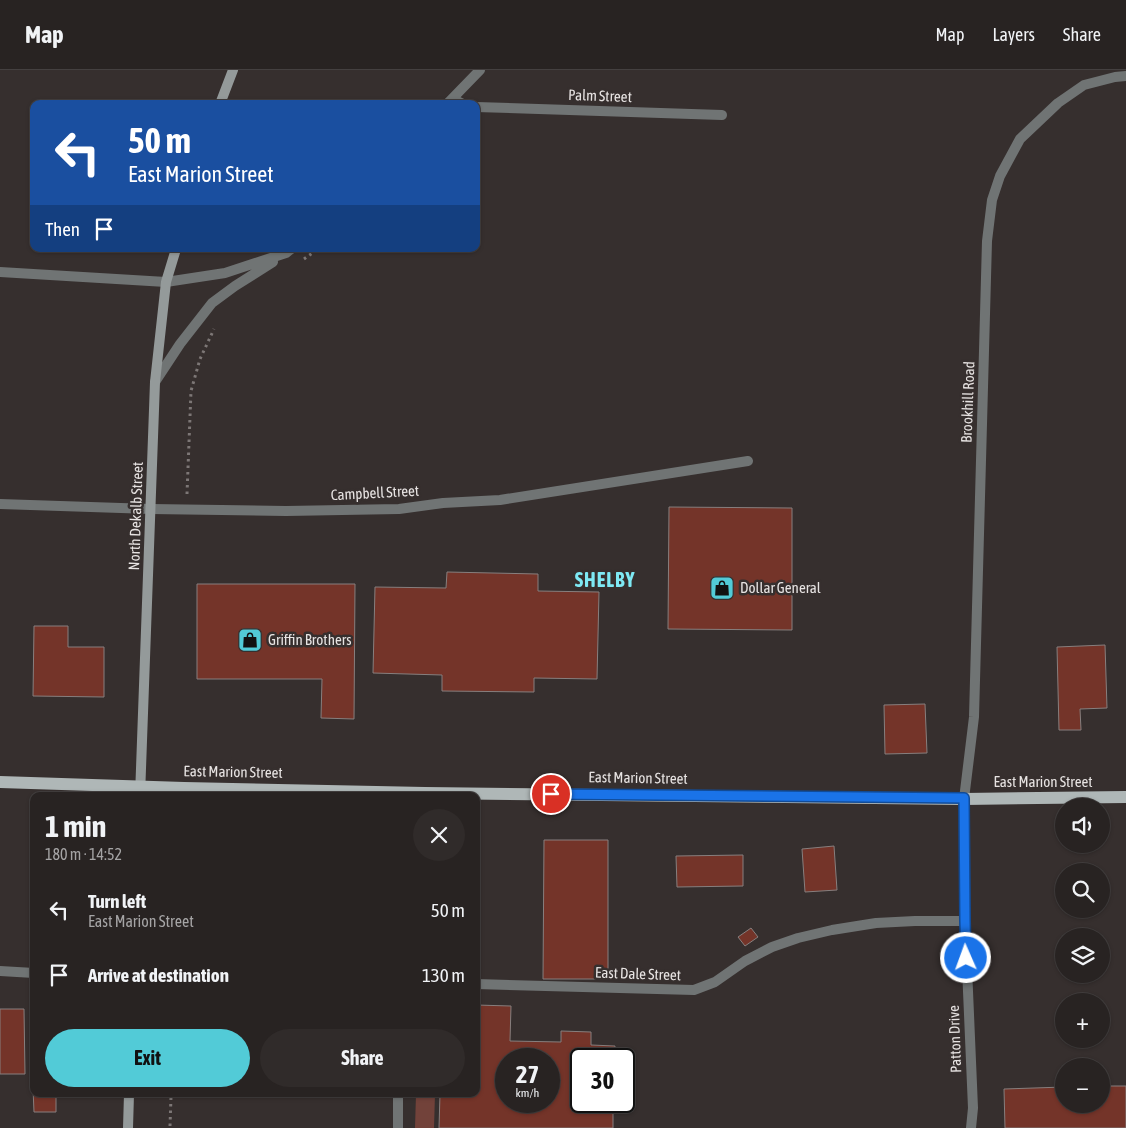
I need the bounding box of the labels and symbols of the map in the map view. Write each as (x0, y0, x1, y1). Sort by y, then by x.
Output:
street label: Palm Street (568, 86, 632, 105)
street label: Brookhill Road (958, 361, 977, 443)
street label: North Dekalb Street (125, 461, 146, 571)
street label: Campbell Street (330, 482, 420, 503)
district label: SHELBY (575, 568, 635, 591)
shop icon: Dollar General (709, 575, 735, 601)
place label: Dollar General (740, 579, 821, 596)
shop icon: Griffin Brothers (237, 627, 263, 653)
place label: Griffin Brothers (268, 631, 351, 648)
street label: East Marion Street (183, 762, 283, 781)
street label: East Marion Street (588, 768, 688, 787)
pin (530, 773, 572, 815)
street label: East Marion Street (993, 773, 1093, 790)
position arrow (939, 931, 991, 983)
street label: East Dale Street (595, 964, 681, 983)
street label: Patton Drive (945, 1005, 964, 1073)
speed limit sign: 30 (570, 1048, 635, 1113)

